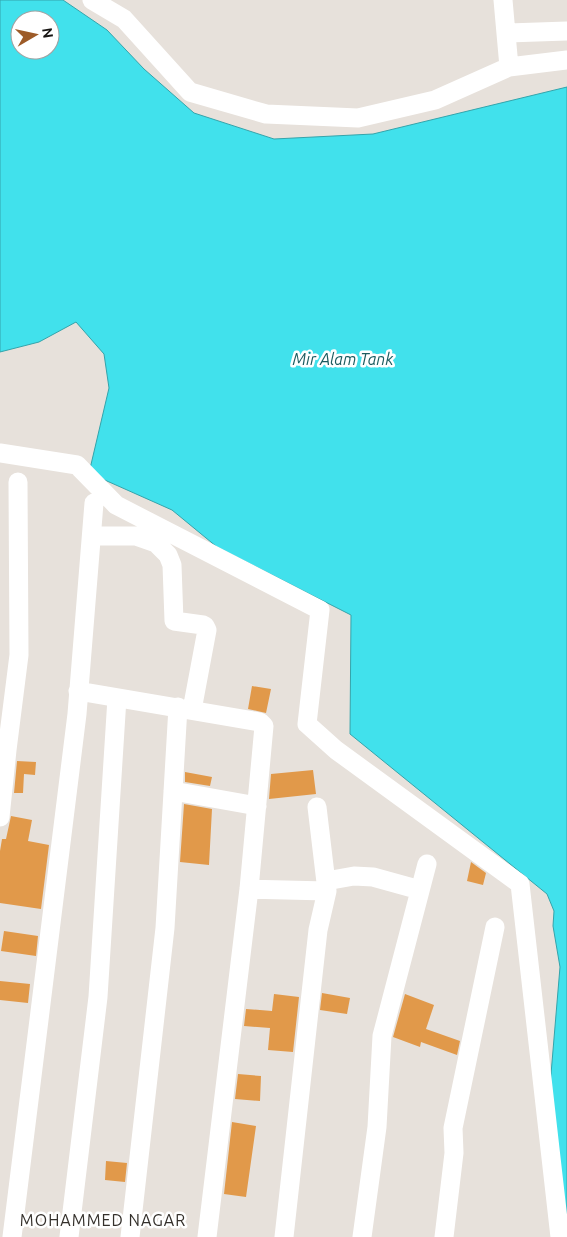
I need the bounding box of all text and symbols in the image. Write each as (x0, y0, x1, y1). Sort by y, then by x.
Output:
north arrow (10, 10, 60, 60)
text: N (39, 27, 57, 39)
water label: Mir Alam Tank (293, 350, 394, 368)
district label: MOHAMMED NAGAR (20, 1211, 186, 1229)

